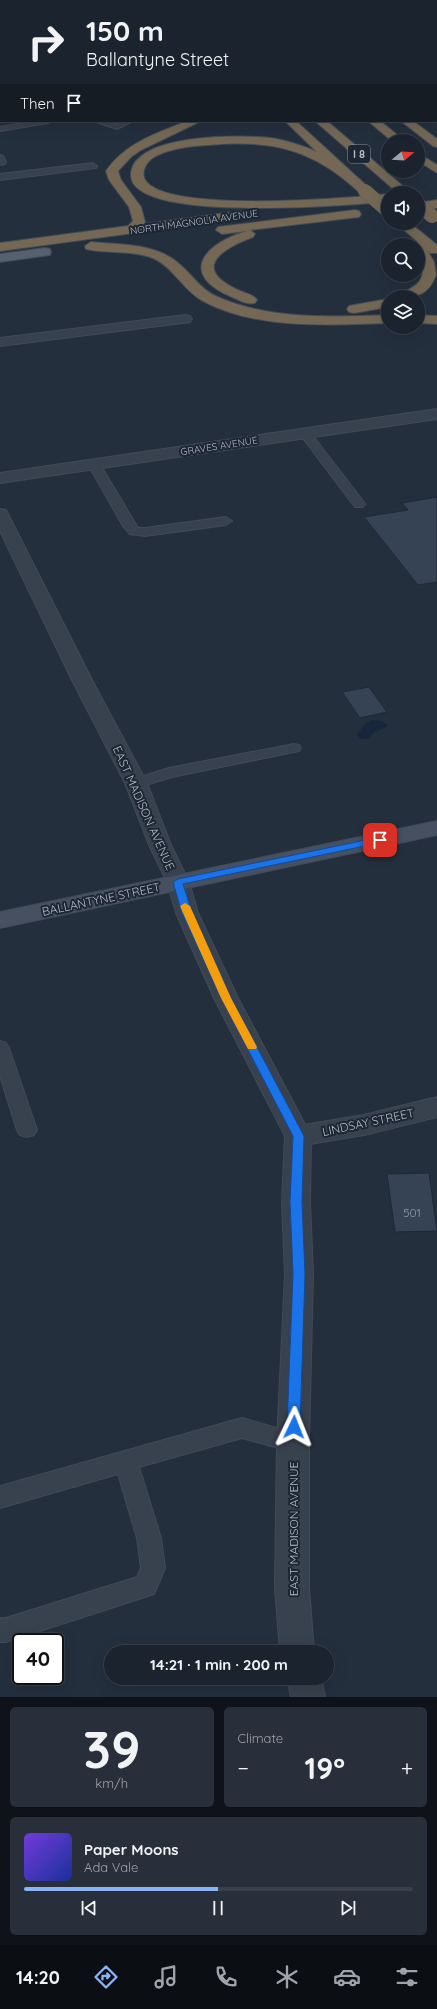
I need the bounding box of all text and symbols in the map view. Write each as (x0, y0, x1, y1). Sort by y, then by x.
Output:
text: 150 m (86, 13, 164, 48)
icon: right (20, 16, 72, 68)
text: Ballantyne Street (86, 48, 229, 71)
icon: arrive (63, 92, 85, 114)
text: Then (20, 94, 55, 113)
north arrow (381, 134, 425, 178)
map controls (381, 134, 425, 334)
road number: I 8 (348, 145, 370, 163)
button: sound (381, 186, 425, 230)
street label: NORTH MAGNOLIA AVENUE (129, 207, 259, 237)
button: search (381, 238, 425, 282)
button: layers (381, 290, 425, 334)
street label: GRAVES AVENUE (180, 433, 259, 459)
street label: EAST MADISON AVENUE (110, 743, 178, 873)
pin (363, 823, 397, 857)
icon: arrive (369, 829, 391, 851)
street label: BALLANTYNE STREET (40, 879, 162, 919)
street label: LINDSAY STREET (321, 1105, 415, 1139)
house number: 501 (403, 1205, 421, 1220)
position arrow (273, 1406, 315, 1448)
street label: EAST MADISON AVENUE (286, 1461, 301, 1596)
speed limit sign: 40 (12, 1633, 64, 1685)
text: 14:21 · 1 min · 200 m (150, 1655, 288, 1674)
text: 39 (83, 1716, 140, 1781)
text: Climate (238, 1730, 283, 1746)
text: 19° (305, 1749, 345, 1787)
text: − (238, 1754, 249, 1782)
text: + (401, 1754, 413, 1782)
text: km/h (95, 1775, 128, 1791)
text: Paper Moons (84, 1840, 179, 1859)
text: Ada Vale (84, 1859, 138, 1875)
icon: previous (78, 1897, 100, 1919)
icon: pause (207, 1897, 229, 1919)
icon: next (337, 1897, 359, 1919)
icon: directions (92, 1963, 120, 1991)
icon: music (152, 1963, 180, 1991)
icon: phone (212, 1963, 240, 1991)
icon: climate (273, 1963, 301, 1991)
icon: car (333, 1963, 361, 1991)
icon: filters (393, 1963, 421, 1991)
text: 14:20 (16, 1966, 60, 1989)

